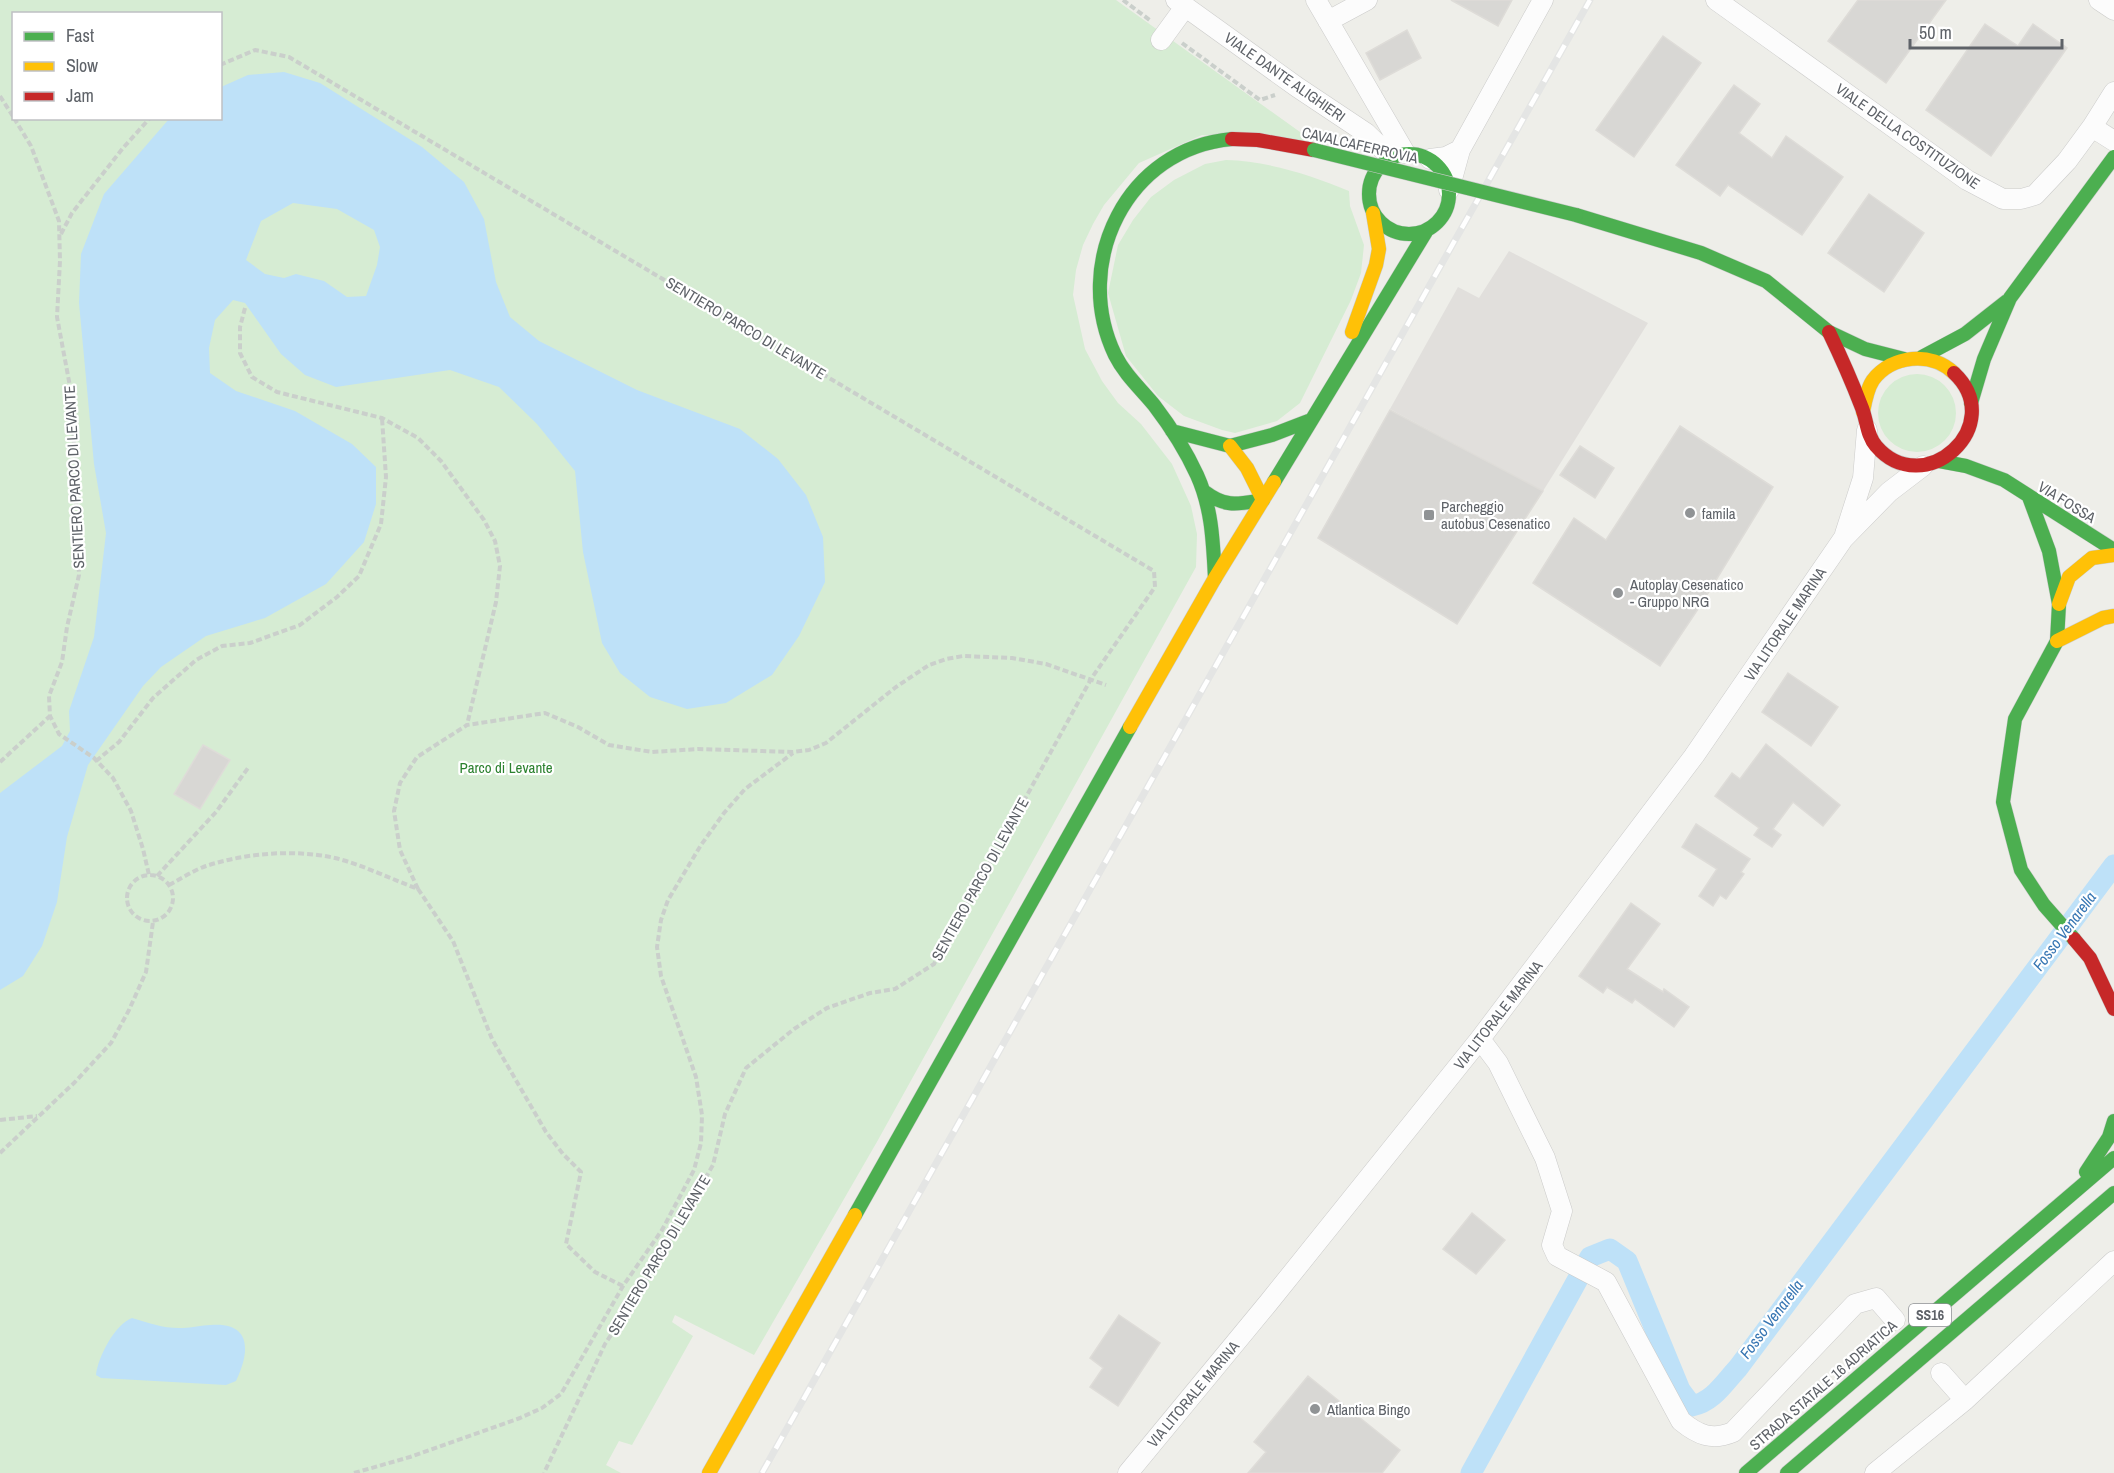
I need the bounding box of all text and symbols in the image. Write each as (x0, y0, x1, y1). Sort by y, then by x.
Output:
legend (12, 12, 222, 120)
scale bar (1910, 12, 2062, 50)
text: 50 m (1919, 20, 1952, 45)
text: Fast (66, 23, 94, 48)
street label: VIALE DANTE ALIGHIERI (1220, 27, 1350, 127)
text: Slow (66, 53, 98, 78)
street label: VIALE DELLA COSTITUZIONE (1832, 78, 1984, 194)
text: Jam (66, 83, 94, 108)
street label: CAVALCAFERROVIA (1300, 121, 1421, 169)
street label: SENTIERO PARCO DI LEVANTE (662, 272, 830, 384)
street label: SENTIERO PARCO DI LEVANTE (59, 385, 89, 569)
street label: VIA FOSSA (2034, 476, 2100, 528)
place label: Parcheggio autobus Cesenatico (1441, 496, 1551, 534)
place label: famila (1702, 503, 1736, 524)
marker: famila (1683, 506, 1697, 520)
marker: Parcheggio autobus Cesenatico (1422, 508, 1436, 522)
street label: VIA LITORALE MARINA (1739, 562, 1831, 685)
place label: Autoplay Cesenatico - Gruppo NRG (1629, 574, 1744, 612)
marker: Autoplay Cesenatico - Gruppo NRG (1611, 586, 1625, 600)
park label: Parco di Levante (459, 757, 553, 778)
street label: SENTIERO PARCO DI LEVANTE (926, 794, 1034, 964)
water label: Fosso Venarella (2027, 887, 2101, 975)
street label: VIA LITORALE MARINA (1449, 955, 1548, 1074)
street label: SENTIERO PARCO DI LEVANTE (603, 1171, 715, 1339)
water label: Fosso Venarella (1734, 1275, 1808, 1363)
road number: SS16 (1909, 1304, 1951, 1326)
street label: STRADA STATALE 16 ADRIATICA (1745, 1314, 1902, 1455)
street label: VIA LITORALE MARINA (1142, 1336, 1244, 1452)
place label: Atlantica Bingo (1326, 1399, 1411, 1420)
marker: Atlantica Bingo (1308, 1402, 1322, 1416)

